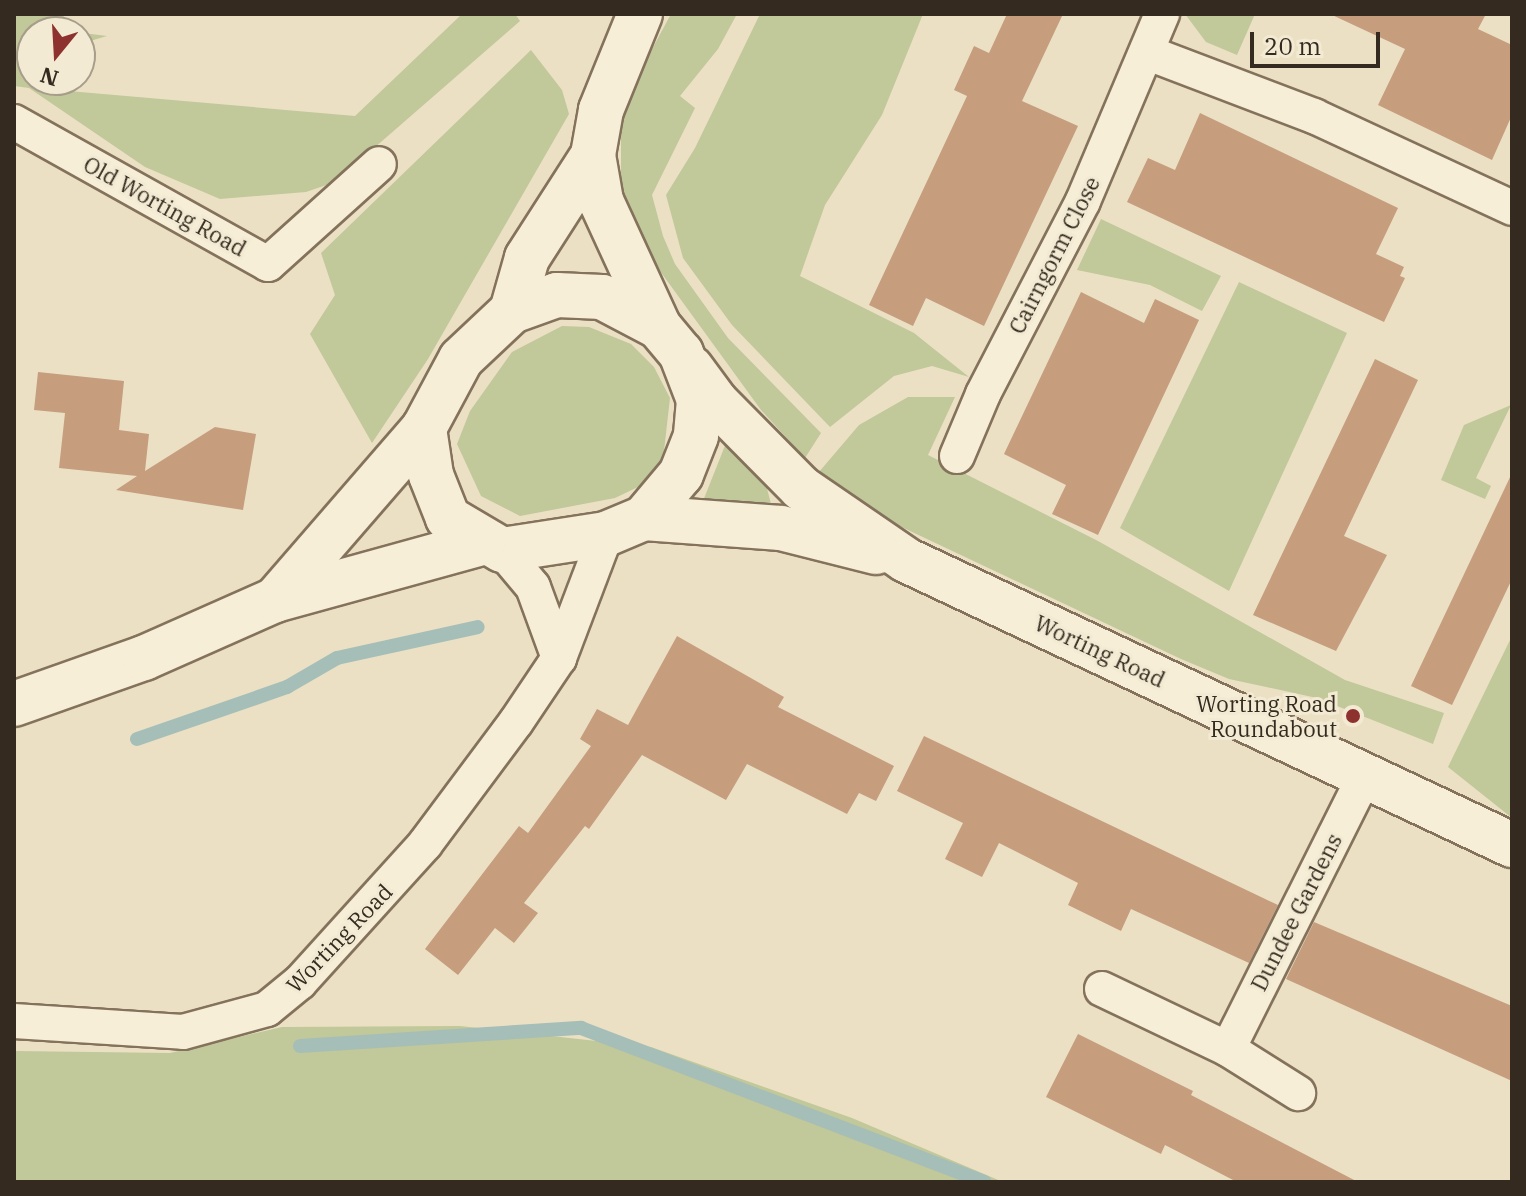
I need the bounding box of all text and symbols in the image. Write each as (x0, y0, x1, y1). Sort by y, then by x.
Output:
north arrow (16, 16, 96, 96)
scale bar (1254, 16, 1384, 66)
text: 20 m (1264, 30, 1321, 62)
text: N (36, 61, 62, 94)
street label: Old Worting Road (79, 150, 251, 262)
street label: Cairngorm Close (1003, 172, 1105, 338)
street label: Worting Road (1031, 609, 1169, 693)
place label: Worting Road Roundabout (1196, 690, 1337, 742)
marker: Worting Road Roundabout (1344, 707, 1362, 725)
street label: Dundee Gardens (1245, 829, 1347, 995)
street label: Worting Road (281, 878, 397, 998)

